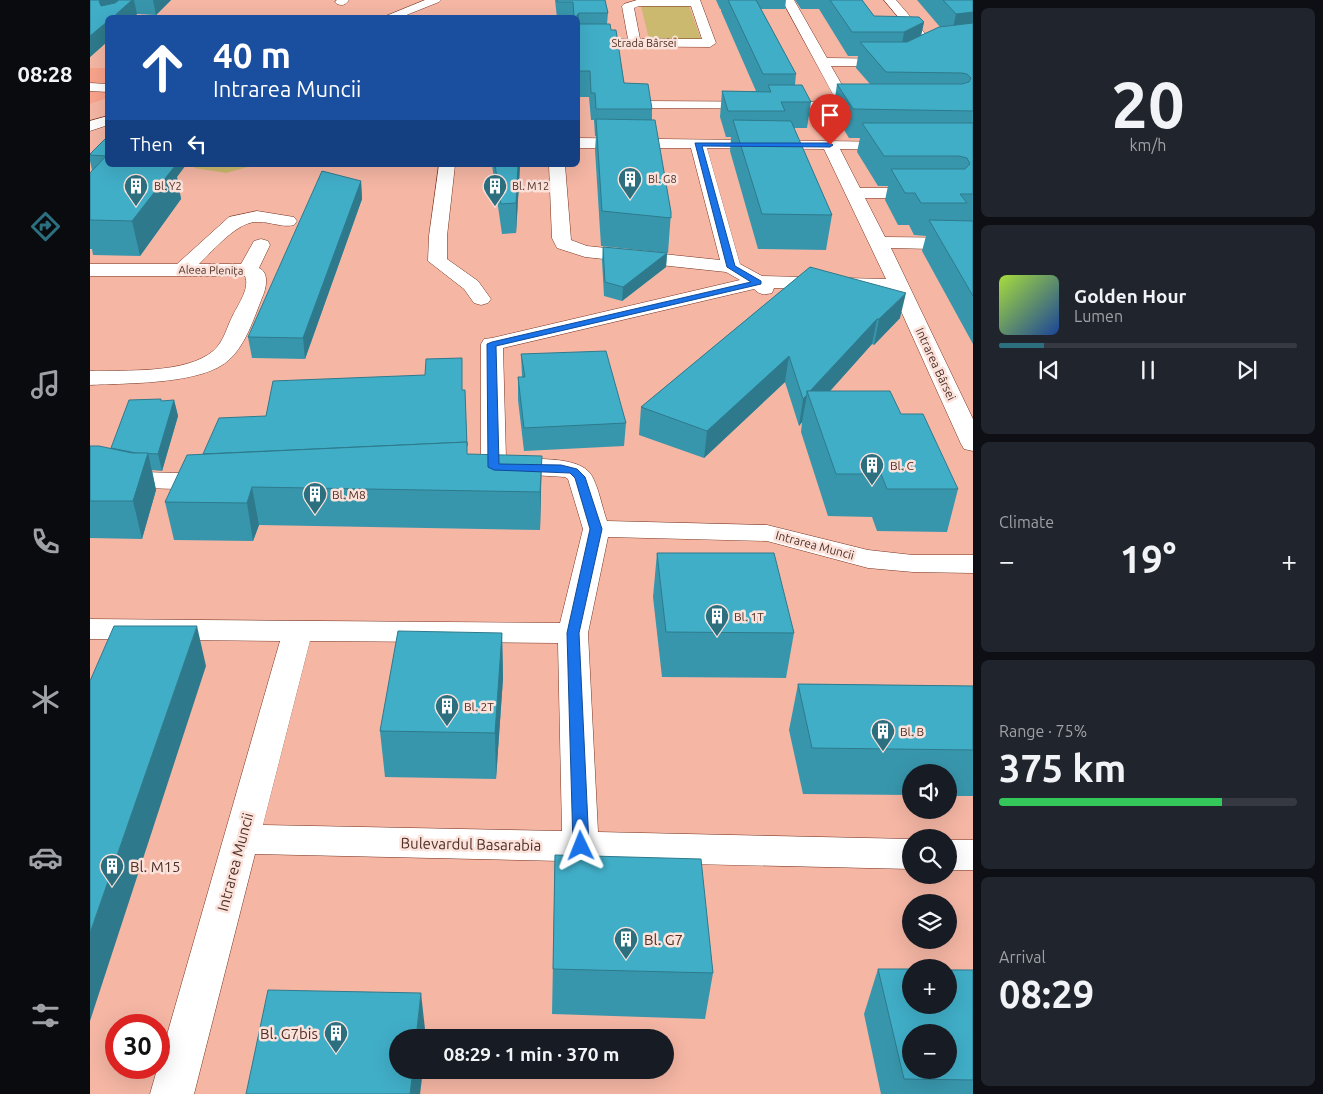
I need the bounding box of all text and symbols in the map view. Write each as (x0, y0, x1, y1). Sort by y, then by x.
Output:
icon: ahead (130, 35, 195, 100)
text: 40 m (213, 35, 291, 75)
street label: Strada Bârsei (612, 37, 676, 49)
text: 08:28 (17, 61, 73, 86)
text: 20 (1111, 67, 1185, 140)
text: Intrarea Muncii (213, 76, 361, 101)
pin (809, 94, 851, 145)
icon: arrive (816, 101, 844, 129)
icon: left (183, 130, 211, 158)
text: Then (130, 133, 173, 155)
text: km/h (1130, 136, 1166, 154)
building icon: Bl. G8 (617, 166, 643, 200)
building icon: Bl. Y2 (123, 173, 149, 207)
building icon: Bl. M12 (482, 173, 508, 207)
place label: Bl. G8 (648, 173, 677, 185)
place label: Bl. Y2 (154, 180, 182, 192)
place label: Bl. M12 (512, 180, 549, 192)
icon: directions (28, 209, 63, 244)
street label: Aleea Plenița (179, 263, 243, 277)
text: Golden Hour (1074, 285, 1186, 307)
text: Lumen (1074, 307, 1123, 325)
street label: Intrarea Bârsei (914, 326, 959, 402)
icon: previous (1035, 356, 1063, 384)
icon: pause (1134, 356, 1162, 384)
icon: next (1233, 356, 1261, 384)
icon: music (28, 367, 63, 402)
building icon: Bl. C (859, 452, 885, 486)
place label: Bl. C (890, 459, 915, 472)
building icon: Bl. M8 (302, 481, 328, 515)
place label: Bl. M8 (332, 488, 366, 501)
text: Climate (999, 513, 1054, 531)
icon: phone (28, 524, 63, 559)
street label: Intrarea Muncii (774, 528, 856, 562)
text: 19° (1120, 538, 1176, 580)
text: − (999, 545, 1015, 576)
text: + (1281, 545, 1297, 576)
building icon: Bl. 1T (704, 603, 730, 637)
place label: Bl. 1T (734, 610, 764, 623)
icon: climate (28, 682, 63, 717)
building icon: Bl. 2T (434, 693, 460, 727)
place label: Bl. 2T (464, 700, 494, 713)
building icon: Bl. B (870, 718, 896, 752)
text: Range · 75% (999, 722, 1087, 740)
place label: Bl. B (900, 725, 924, 738)
text: 375 km (999, 747, 1126, 789)
map controls (902, 764, 957, 1079)
button: sound (902, 764, 957, 819)
street label: Intrarea Muncii (214, 811, 256, 913)
position arrow (554, 819, 606, 871)
button: search (902, 829, 957, 884)
street label: Bulevardul Basarabia (401, 834, 541, 854)
icon: car (28, 840, 63, 875)
building icon: Bl. M15 (99, 853, 125, 887)
place label: Bl. M15 (130, 858, 181, 875)
button: layers (902, 894, 957, 949)
building icon: Bl. G7 (613, 926, 639, 960)
place label: Bl. G7 (644, 931, 683, 948)
text: Arrival (999, 948, 1046, 966)
button: + (902, 959, 957, 1014)
text: 08:29 (999, 973, 1094, 1015)
icon: filters (28, 998, 63, 1033)
speed limit sign: 30 (105, 1014, 170, 1079)
building icon: Bl. G7bis (323, 1020, 349, 1054)
button: − (902, 1024, 957, 1079)
place label: Bl. G7bis (260, 1025, 318, 1042)
text: 08:29 · 1 min · 370 m (444, 1043, 619, 1065)

